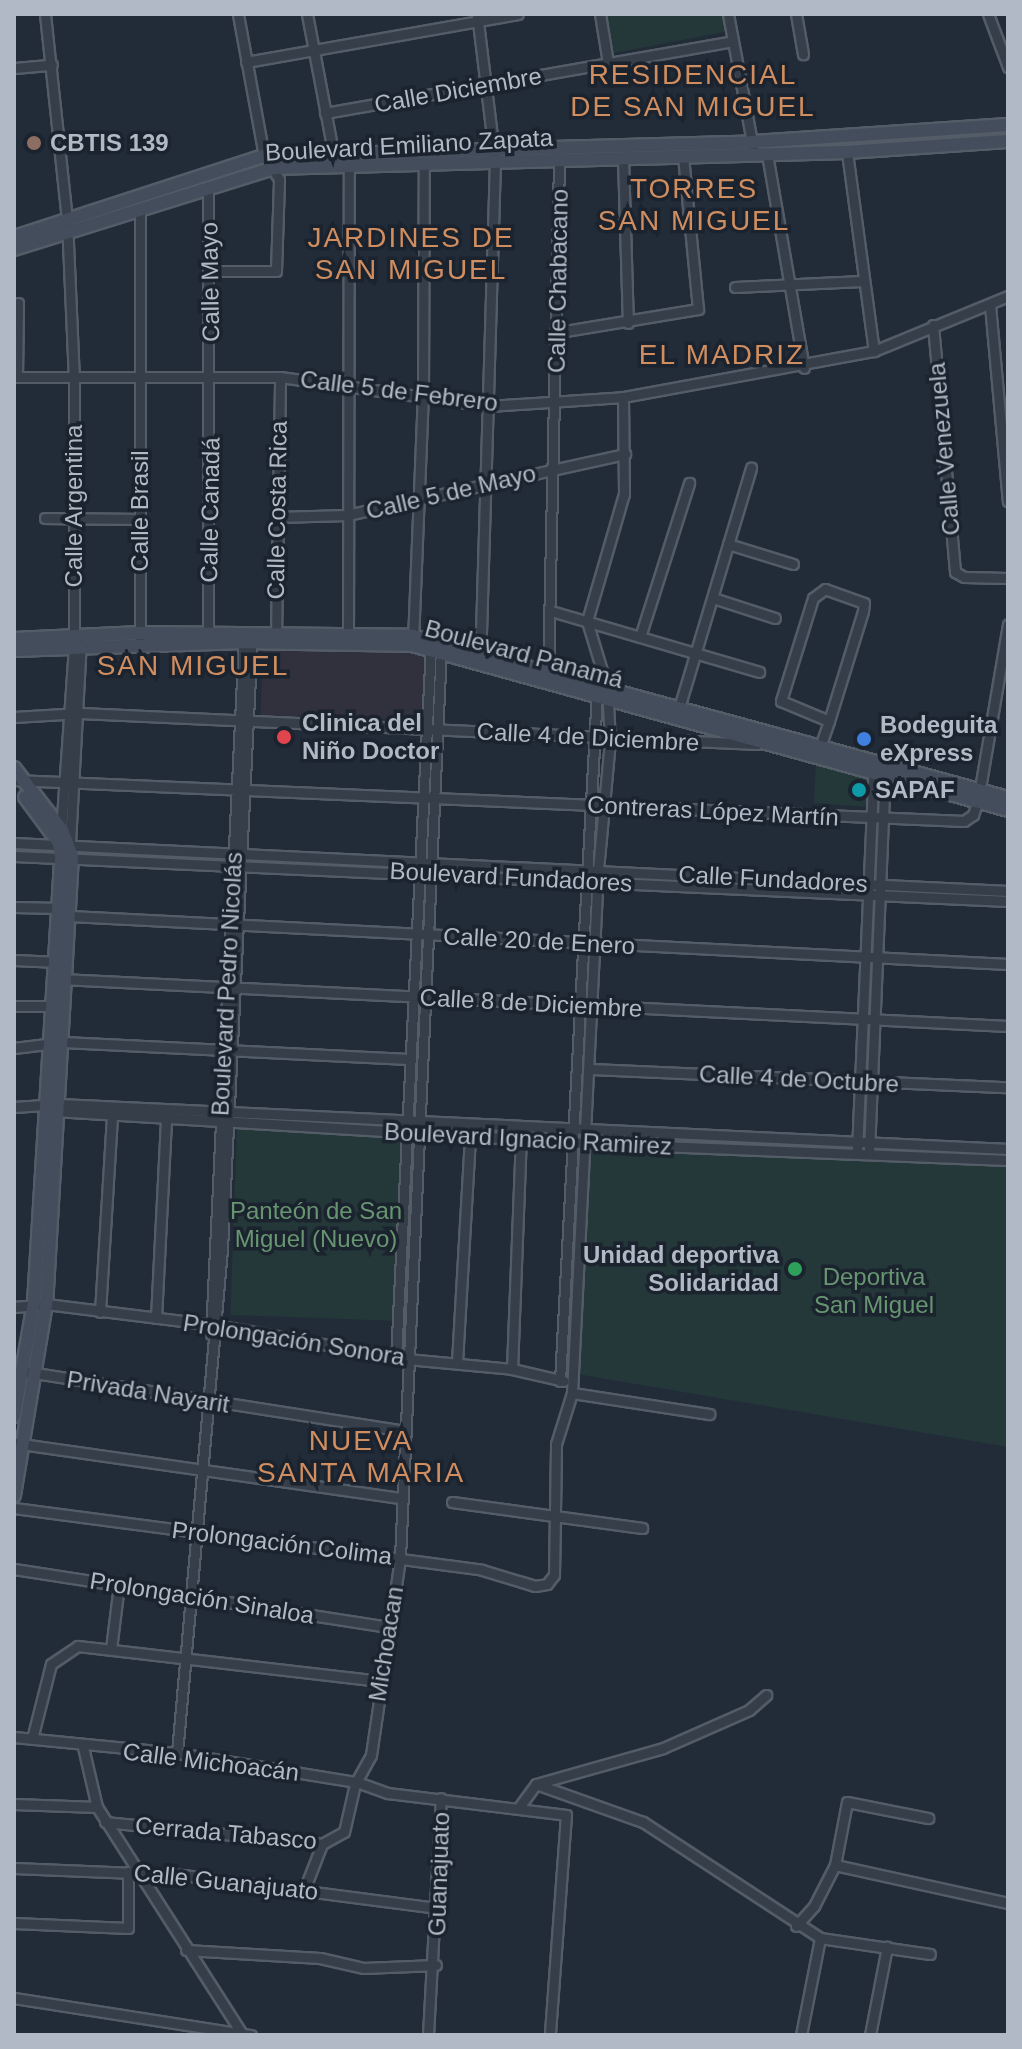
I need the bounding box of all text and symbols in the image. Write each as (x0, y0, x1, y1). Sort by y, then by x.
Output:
district label: RESIDENCIAL DE SAN MIGUEL (570, 58, 816, 124)
street label: Calle Diciembre (372, 61, 544, 119)
street label: Boulevard Emiliano Zapata (264, 123, 554, 167)
place label: CBTIS 139 (50, 129, 169, 157)
marker: CBTIS 139 (25, 134, 43, 152)
district label: TORRES SAN MIGUEL (598, 172, 790, 238)
street label: Calle Chabacano (542, 189, 574, 373)
district label: JARDINES DE SAN MIGUEL (307, 221, 515, 287)
street label: Calle Mayo (195, 222, 225, 342)
district label: EL MADRIZ (638, 338, 806, 372)
street label: Calle Venezuela (922, 361, 966, 537)
street label: Calle 5 de Febrero (299, 365, 499, 417)
street label: Calle Costa Rica (261, 420, 293, 600)
street label: Calle Argentina (60, 424, 88, 588)
street label: Calle Canadá (194, 437, 226, 583)
street label: Calle Brasil (126, 450, 154, 572)
street label: Calle 5 de Mayo (363, 458, 539, 526)
street label: Boulevard Panamá (422, 614, 626, 694)
district label: SAN MIGUEL (97, 649, 289, 683)
place label: Clinica del Niño Doctor (302, 709, 439, 765)
place label: Bodeguita eXpress (880, 711, 997, 767)
street label: Calle 4 de Diciembre (476, 717, 700, 757)
marker: Clinica del Niño Doctor (273, 726, 295, 748)
marker: Bodeguita eXpress (855, 730, 873, 748)
place label: SAPAF (875, 776, 955, 804)
marker: SAPAF (850, 781, 868, 799)
street label: Contreras López Martín (586, 790, 840, 832)
street label: Boulevard Pedro Nicolás (206, 851, 248, 1117)
street label: Boulevard Fundadores (389, 856, 633, 898)
street label: Calle Fundadores (678, 860, 868, 898)
street label: Calle 20 de Enero (442, 922, 636, 960)
street label: Calle 8 de Diciembre (419, 983, 643, 1023)
street label: Calle 4 de Octubre (698, 1059, 900, 1099)
street label: Boulevard Ignacio Ramirez (383, 1117, 673, 1161)
park label: Panteón de San Miguel (Nuevo) (230, 1197, 402, 1253)
place label: Unidad deportiva Solidaridad (583, 1241, 779, 1297)
marker: Unidad deportiva Solidaridad (786, 1260, 804, 1278)
park label: Deportiva San Miguel (814, 1263, 934, 1319)
street label: Prolongación Sonora (181, 1308, 407, 1372)
street label: Privada Nayarit (65, 1365, 231, 1419)
district label: NUEVA SANTA MARIA (256, 1424, 466, 1490)
street label: Prolongación Colima (170, 1515, 394, 1571)
street label: Prolongación Sinaloa (88, 1566, 316, 1630)
street label: Michoacan (363, 1584, 409, 1704)
street label: Calle Michoacán (121, 1737, 301, 1787)
street label: Cerrada Tabasco (134, 1811, 318, 1855)
street label: Guanajuato (422, 1811, 456, 1937)
street label: Calle Guanajuato (132, 1858, 320, 1906)

